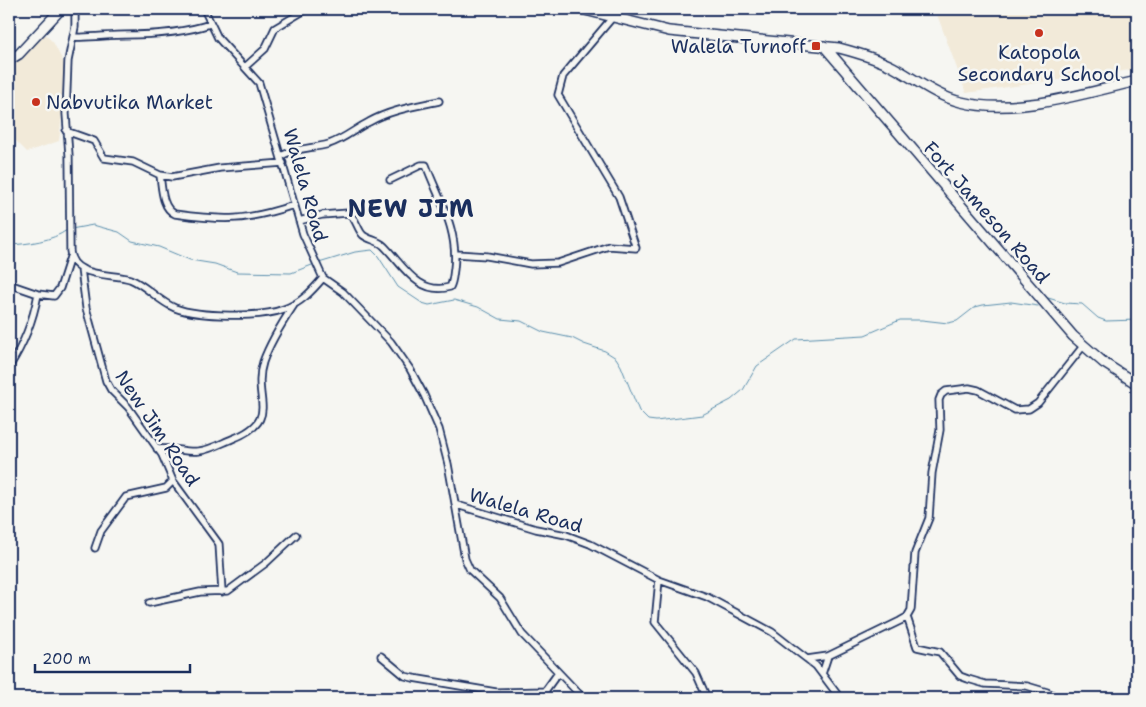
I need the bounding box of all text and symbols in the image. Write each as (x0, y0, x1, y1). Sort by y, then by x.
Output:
marker: Katopola Secondary School (1033, 27, 1045, 39)
place label: Walela Turnoff (671, 34, 807, 59)
marker: Walela Turnoff (810, 40, 822, 52)
place label: Katopola Secondary School (958, 40, 1120, 87)
place label: Nabvutika Market (46, 90, 213, 115)
marker: Nabvutika Market (30, 96, 42, 108)
street label: Walela Road (277, 125, 334, 245)
street label: Fort Jameson Road (918, 136, 1055, 289)
district label: NEW JIM (347, 193, 475, 225)
street label: New Jim Road (110, 365, 206, 491)
street label: Walela Road (466, 482, 586, 539)
scale bar (35, 642, 190, 674)
text: 200 m (42, 649, 91, 669)

